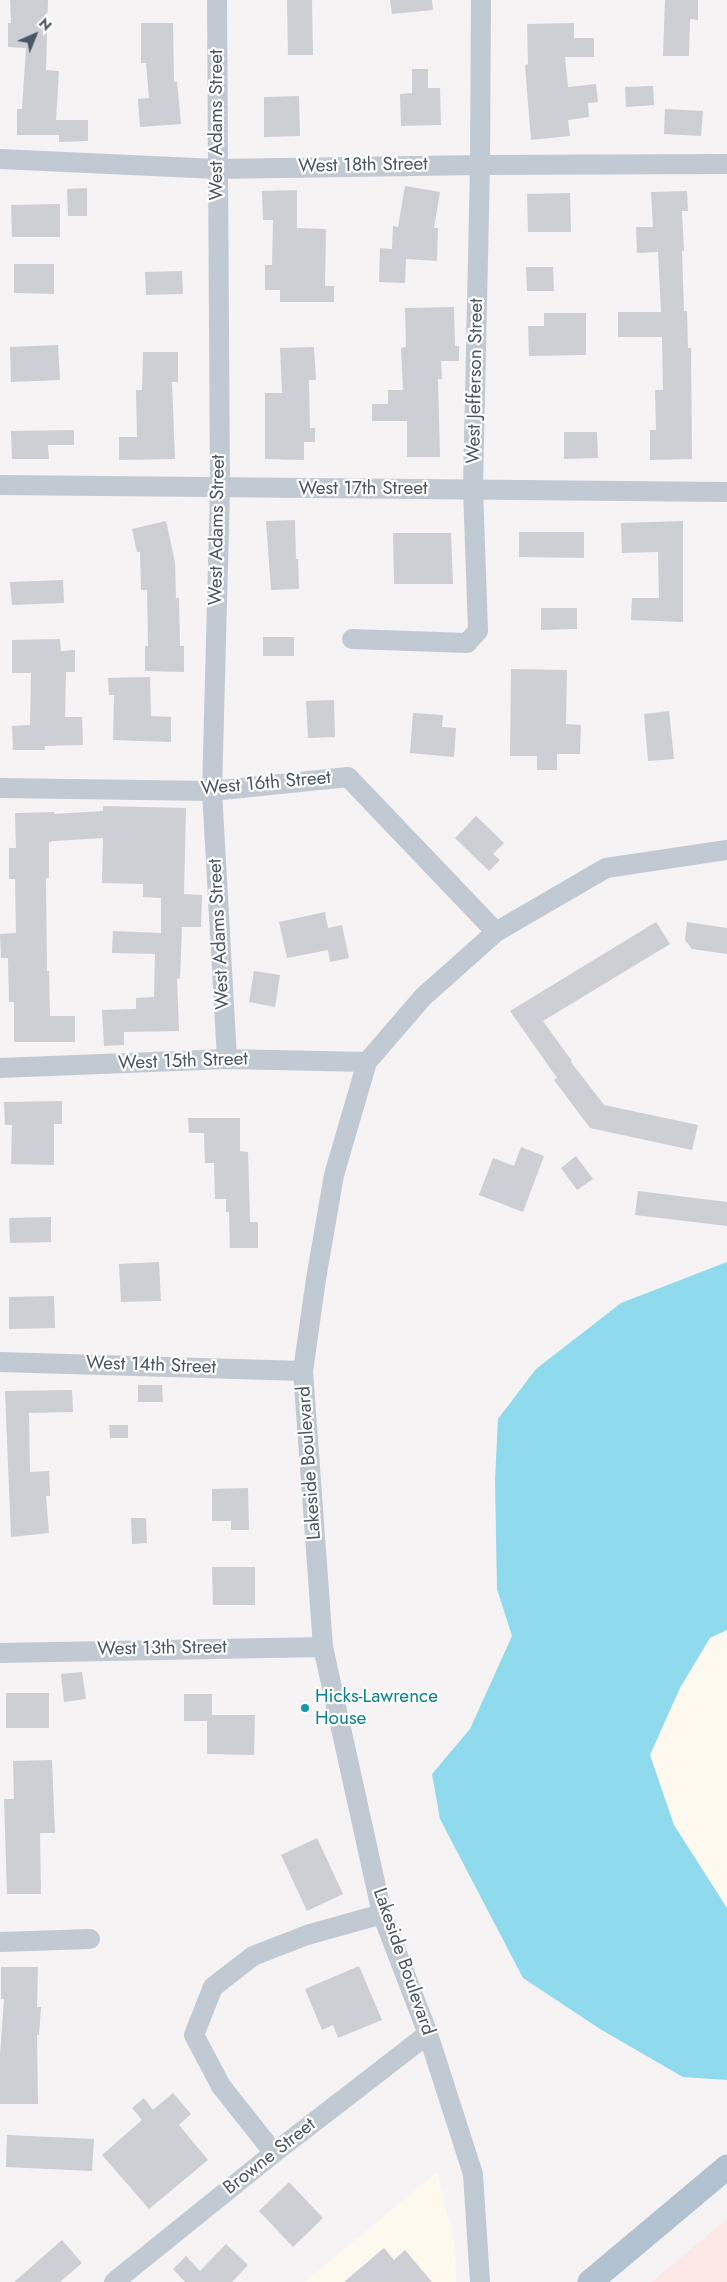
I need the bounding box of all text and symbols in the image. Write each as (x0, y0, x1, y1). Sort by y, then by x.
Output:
north arrow (10, 10, 60, 60)
text: N (34, 13, 56, 35)
street label: West Adams Street (206, 49, 228, 201)
street label: West 18th Street (298, 153, 428, 179)
street label: West Jefferson Street (463, 298, 489, 464)
street label: West Adams Street (205, 454, 231, 606)
street label: West 17th Street (298, 478, 428, 500)
street label: West 16th Street (200, 767, 332, 801)
street label: West Adams Street (205, 858, 235, 1010)
street label: West 15th Street (118, 1048, 248, 1076)
street label: West 14th Street (86, 1352, 216, 1380)
street label: Lakeside Boulevard (293, 1385, 327, 1541)
street label: West 13th Street (97, 1636, 227, 1662)
place label: Hicks-Lawrence House (315, 1686, 438, 1730)
marker: Hicks-Lawrence House (299, 1702, 311, 1714)
street label: Lakeside Boulevard (367, 1885, 439, 2039)
street label: Browne Street (219, 2114, 321, 2200)

